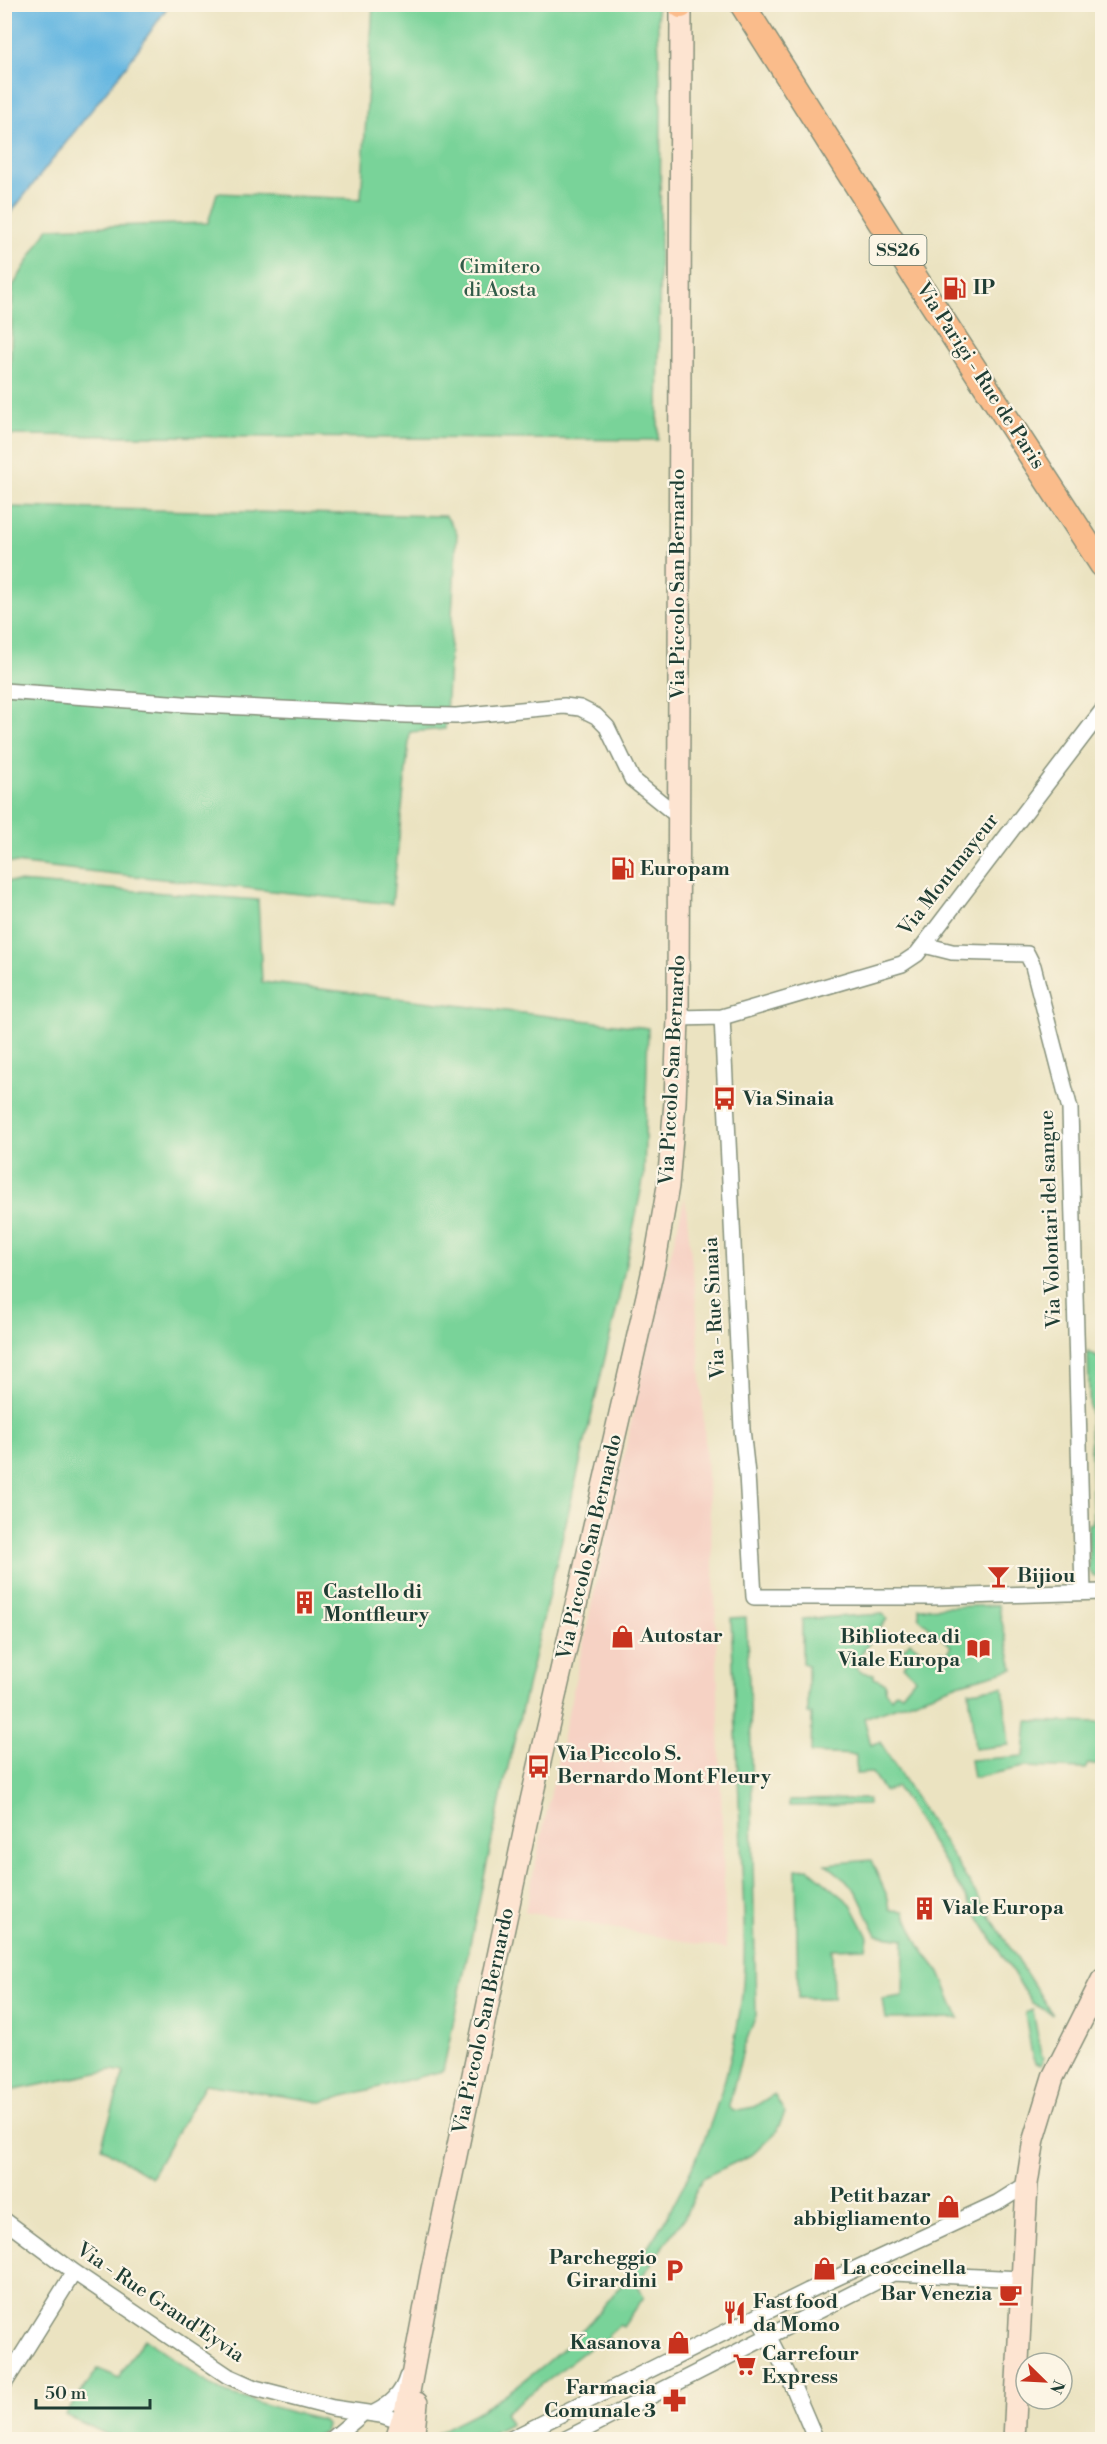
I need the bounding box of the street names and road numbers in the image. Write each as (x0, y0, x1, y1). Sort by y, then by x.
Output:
road number: SS26 (870, 235, 926, 265)
street label: Via Parigi - Rue de Paris (910, 277, 1050, 474)
street label: Via Piccolo San Bernardo (666, 469, 691, 700)
street label: Via Montmayeur (893, 808, 1005, 942)
street label: Via Piccolo San Bernardo (654, 954, 692, 1187)
street label: Via Volontari del sangue (1035, 1109, 1067, 1330)
street label: Via - Rue Sinaia (699, 1235, 731, 1381)
street label: Via Piccolo San Bernardo (552, 1432, 628, 1663)
street label: Via Piccolo San Bernardo (448, 1905, 520, 2137)
street label: Via - Rue Grand'Eyvia (71, 2237, 249, 2369)

